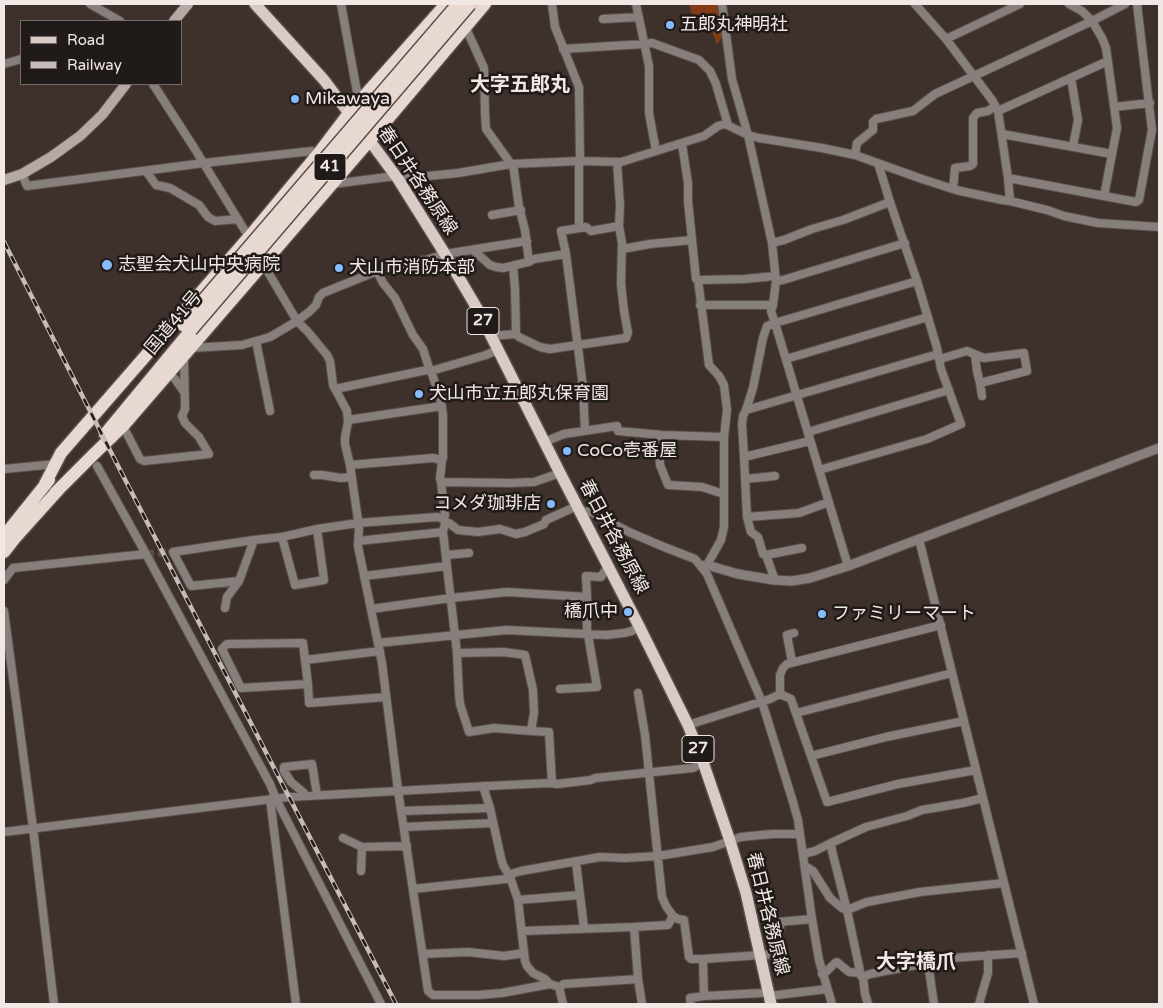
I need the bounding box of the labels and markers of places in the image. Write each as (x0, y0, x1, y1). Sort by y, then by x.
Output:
place label: 五郎丸神明社 (680, 14, 788, 36)
marker: 五郎丸神明社 (664, 19, 676, 31)
place label: Mikawaya (305, 88, 390, 110)
marker: Mikawaya (289, 93, 301, 105)
place label: 志聖会犬山中央病院 (118, 254, 280, 276)
place label: 犬山市消防本部 (349, 257, 475, 279)
marker: 志聖会犬山中央病院 (100, 258, 114, 272)
marker: 犬山市消防本部 (333, 262, 345, 274)
place label: 犬山市立五郎丸保育園 (429, 383, 609, 405)
marker: 犬山市立五郎丸保育園 (413, 388, 425, 400)
place label: CoCo壱番屋 (577, 440, 677, 462)
marker: CoCo壱番屋 (561, 445, 573, 457)
place label: コメダ珈琲店 (433, 493, 541, 515)
marker: コメダ珈琲店 (545, 498, 557, 510)
place label: 橋爪中 (564, 601, 618, 623)
place label: ファミリーマート (832, 603, 976, 625)
marker: 橋爪中 (622, 606, 634, 618)
marker: ファミリーマート (816, 608, 828, 620)

